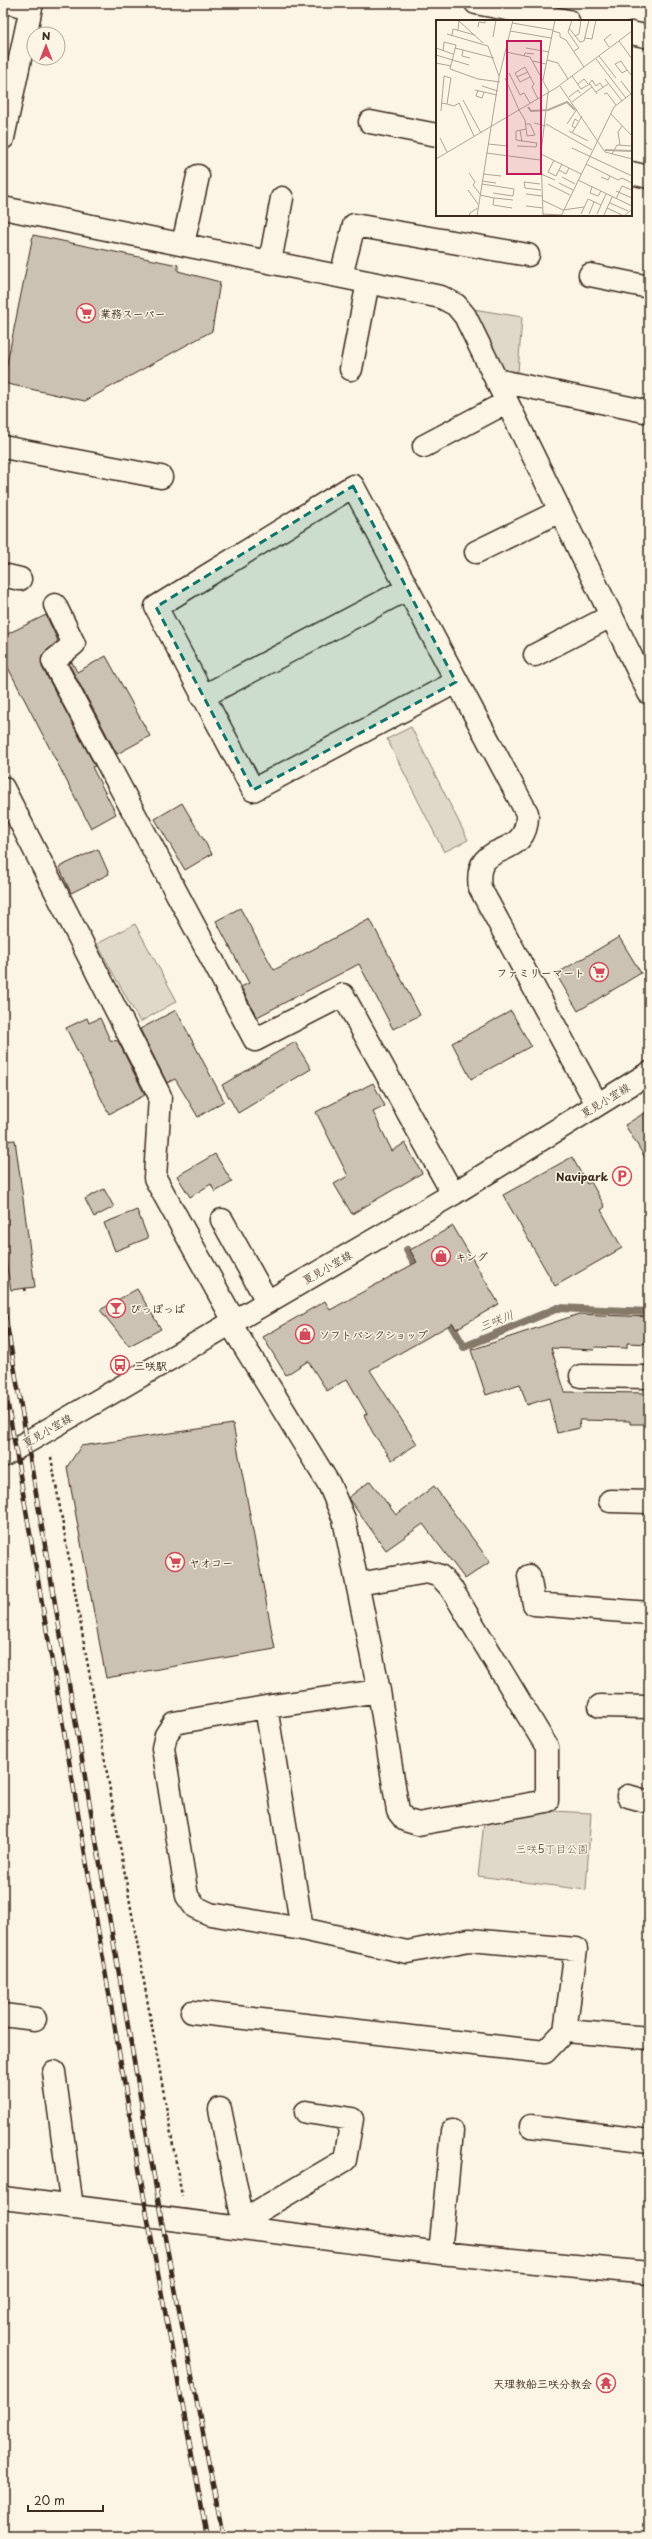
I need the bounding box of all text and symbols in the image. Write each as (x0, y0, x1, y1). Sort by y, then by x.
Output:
inset map (436, 20, 632, 216)
north arrow (26, 26, 66, 66)
text: N (42, 27, 51, 44)
supermarket icon: 業務スーパー (75, 302, 97, 324)
place label: 業務スーパー (100, 305, 166, 322)
supermarket icon: ファミリーマート (588, 961, 610, 983)
place label: ファミリーマート (497, 964, 585, 981)
street label: 夏見小室線 (577, 1079, 633, 1121)
parking icon: Navipark (611, 1165, 633, 1187)
place label: Navipark (556, 1168, 609, 1185)
shop icon: キング (430, 1245, 452, 1267)
street label: 夏見小室線 (299, 1246, 355, 1288)
place label: キング (455, 1248, 488, 1265)
bar icon: ぴっぽっぱ (105, 1297, 127, 1319)
place label: ぴっぽっぱ (130, 1300, 185, 1317)
water label: 三咲川 (476, 1305, 516, 1335)
shop icon: ソフトバンクショップ (294, 1323, 316, 1345)
place label: ソフトバンクショップ (319, 1326, 428, 1343)
bus stop icon: 三咲駅 (109, 1354, 131, 1376)
place label: 三咲駅 (134, 1357, 168, 1374)
street label: 夏見小室線 (19, 1409, 75, 1451)
supermarket icon: ヤオコー (164, 1551, 186, 1573)
place label: ヤオコー (189, 1554, 233, 1571)
park label: 三咲5丁目公園 (515, 1840, 589, 1857)
temple icon: 天理教船三咲分教会 (595, 2372, 617, 2394)
place label: 天理教船三咲分教会 (493, 2375, 592, 2392)
scale bar (28, 2487, 103, 2513)
text: 20 m (34, 2491, 65, 2509)

